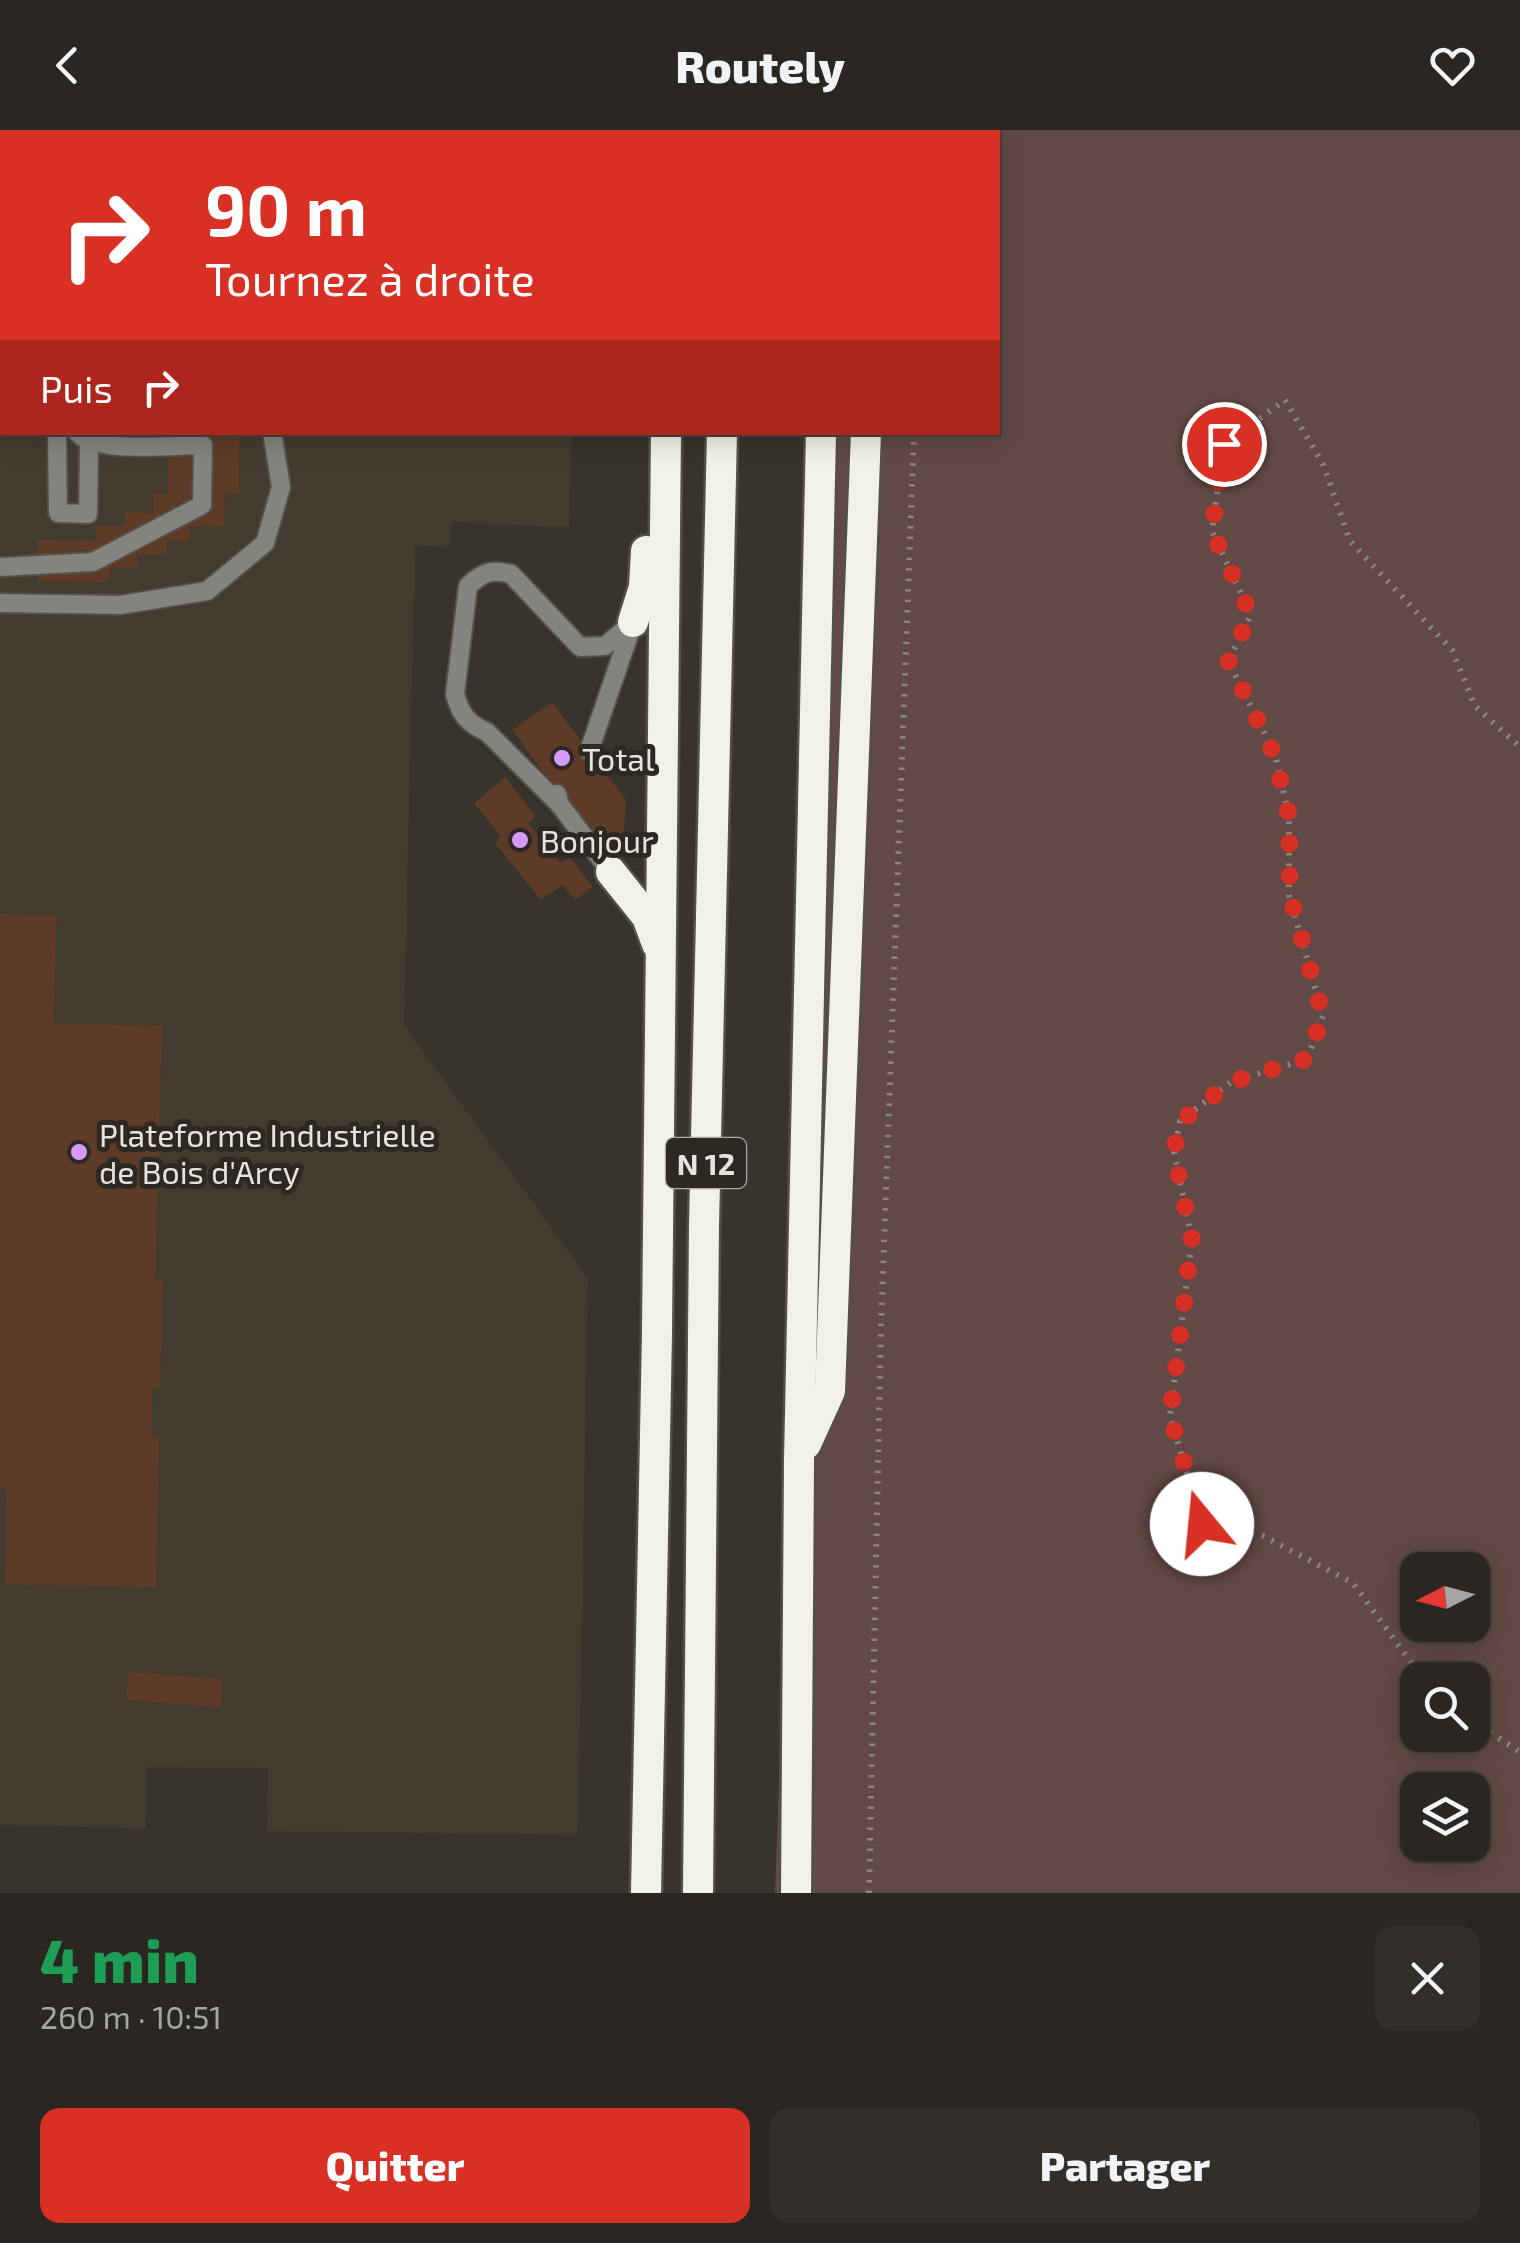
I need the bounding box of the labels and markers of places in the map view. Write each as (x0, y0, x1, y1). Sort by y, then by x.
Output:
pin (1182, 402, 1267, 487)
place label: Total (582, 739, 655, 777)
marker: Total (551, 747, 573, 769)
place label: Bonjour (540, 821, 654, 860)
marker: Bonjour (509, 829, 531, 851)
place label: Plateforme Industrielle de Bois d'Arcy (99, 1115, 436, 1190)
marker: Plateforme Industrielle de Bois d'Arcy (68, 1141, 90, 1163)

